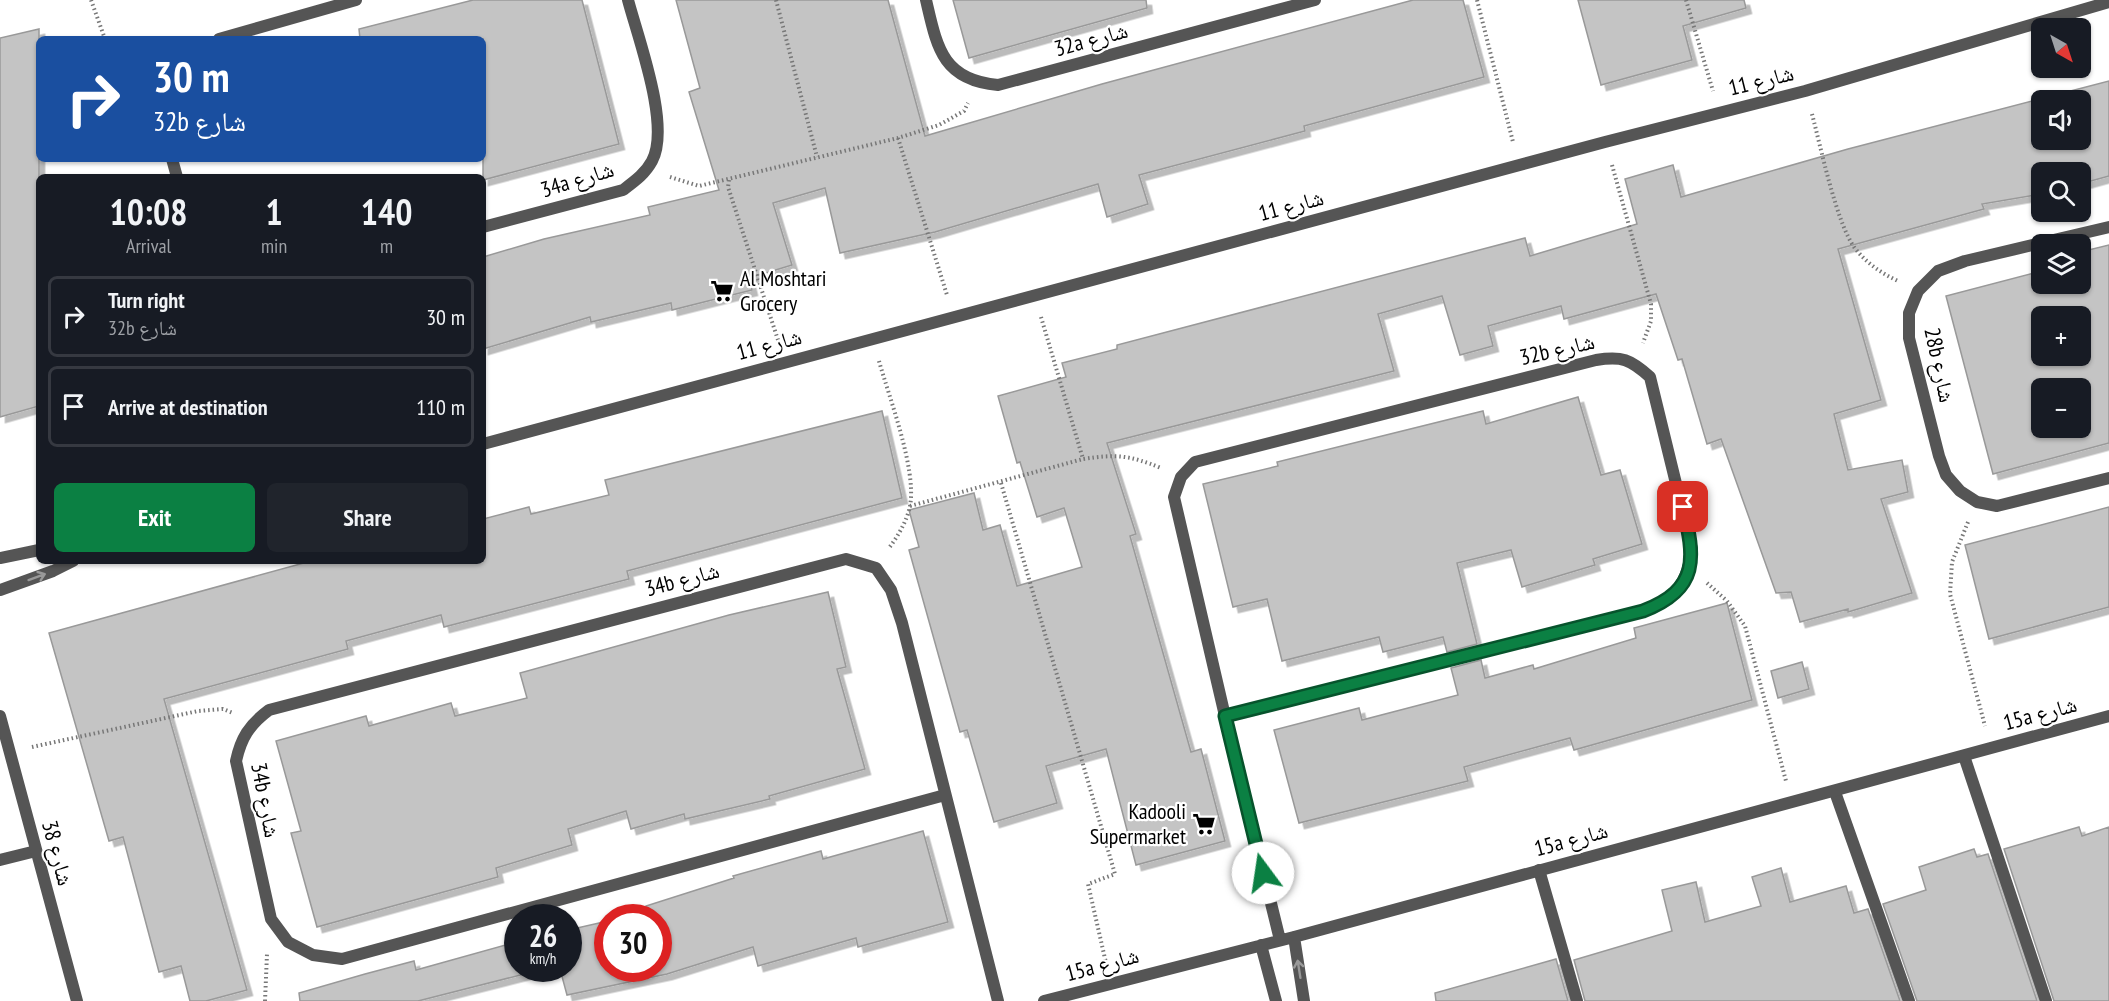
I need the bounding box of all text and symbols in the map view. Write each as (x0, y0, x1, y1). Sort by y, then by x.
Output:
street label: 32a شارع (1051, 16, 1131, 62)
north arrow (2031, 18, 2091, 78)
map controls (2031, 18, 2091, 438)
text: 30 m (153, 49, 230, 104)
street label: شارع 11 (1725, 58, 1797, 102)
icon: right (54, 60, 132, 138)
button: sound (2031, 90, 2091, 150)
text: 32b شارع (153, 104, 246, 138)
street label: 34a شارع (537, 155, 617, 203)
button: search (2031, 162, 2091, 222)
street label: شارع 11 (1255, 183, 1327, 227)
text: 10:08 (110, 188, 187, 235)
text: 1 (265, 188, 283, 235)
text: 140 (361, 188, 412, 235)
text: Arrival (126, 233, 171, 259)
text: min (261, 233, 287, 259)
text: m (380, 233, 393, 259)
button: layers (2031, 234, 2091, 294)
place label: Al Moshtari Grocery (740, 264, 826, 317)
supermarket icon: Al Moshtari Grocery (709, 278, 735, 304)
text: Turn right (108, 286, 185, 314)
icon: right (57, 300, 90, 333)
text: 30 m (426, 303, 465, 331)
button: + (2031, 306, 2091, 366)
text: 32b شارع (108, 315, 177, 341)
street label: شارع 11 (733, 322, 805, 366)
street label: 28b شارع (1918, 325, 1962, 405)
street label: 32b شارع (1517, 327, 1597, 371)
button: − (2031, 378, 2091, 438)
icon: arrive (57, 390, 90, 423)
text: Arrive at destination (108, 393, 268, 421)
text: 110 m (416, 393, 465, 421)
pin (1657, 481, 1708, 532)
button: Exit (54, 483, 255, 552)
button: Share (267, 483, 468, 552)
icon: arrive (1666, 490, 1699, 523)
street label: 34b شارع (642, 556, 722, 602)
one-way arrow (27, 571, 46, 582)
street label: 15a شارع (2000, 690, 2080, 736)
street label: 34b شارع (245, 760, 287, 840)
place label: Kadooli Supermarket (1090, 797, 1186, 850)
supermarket icon: Kadooli Supermarket (1191, 811, 1217, 837)
street label: 15a شارع (1531, 816, 1611, 862)
street label: شارع 38 (36, 817, 80, 889)
position arrow (1231, 841, 1295, 905)
speed limit sign: 30 (594, 904, 672, 982)
text: 26 (529, 916, 557, 955)
street label: 15a شارع (1062, 941, 1142, 987)
text: km/h (530, 949, 556, 968)
one-way arrow (1293, 959, 1304, 979)

